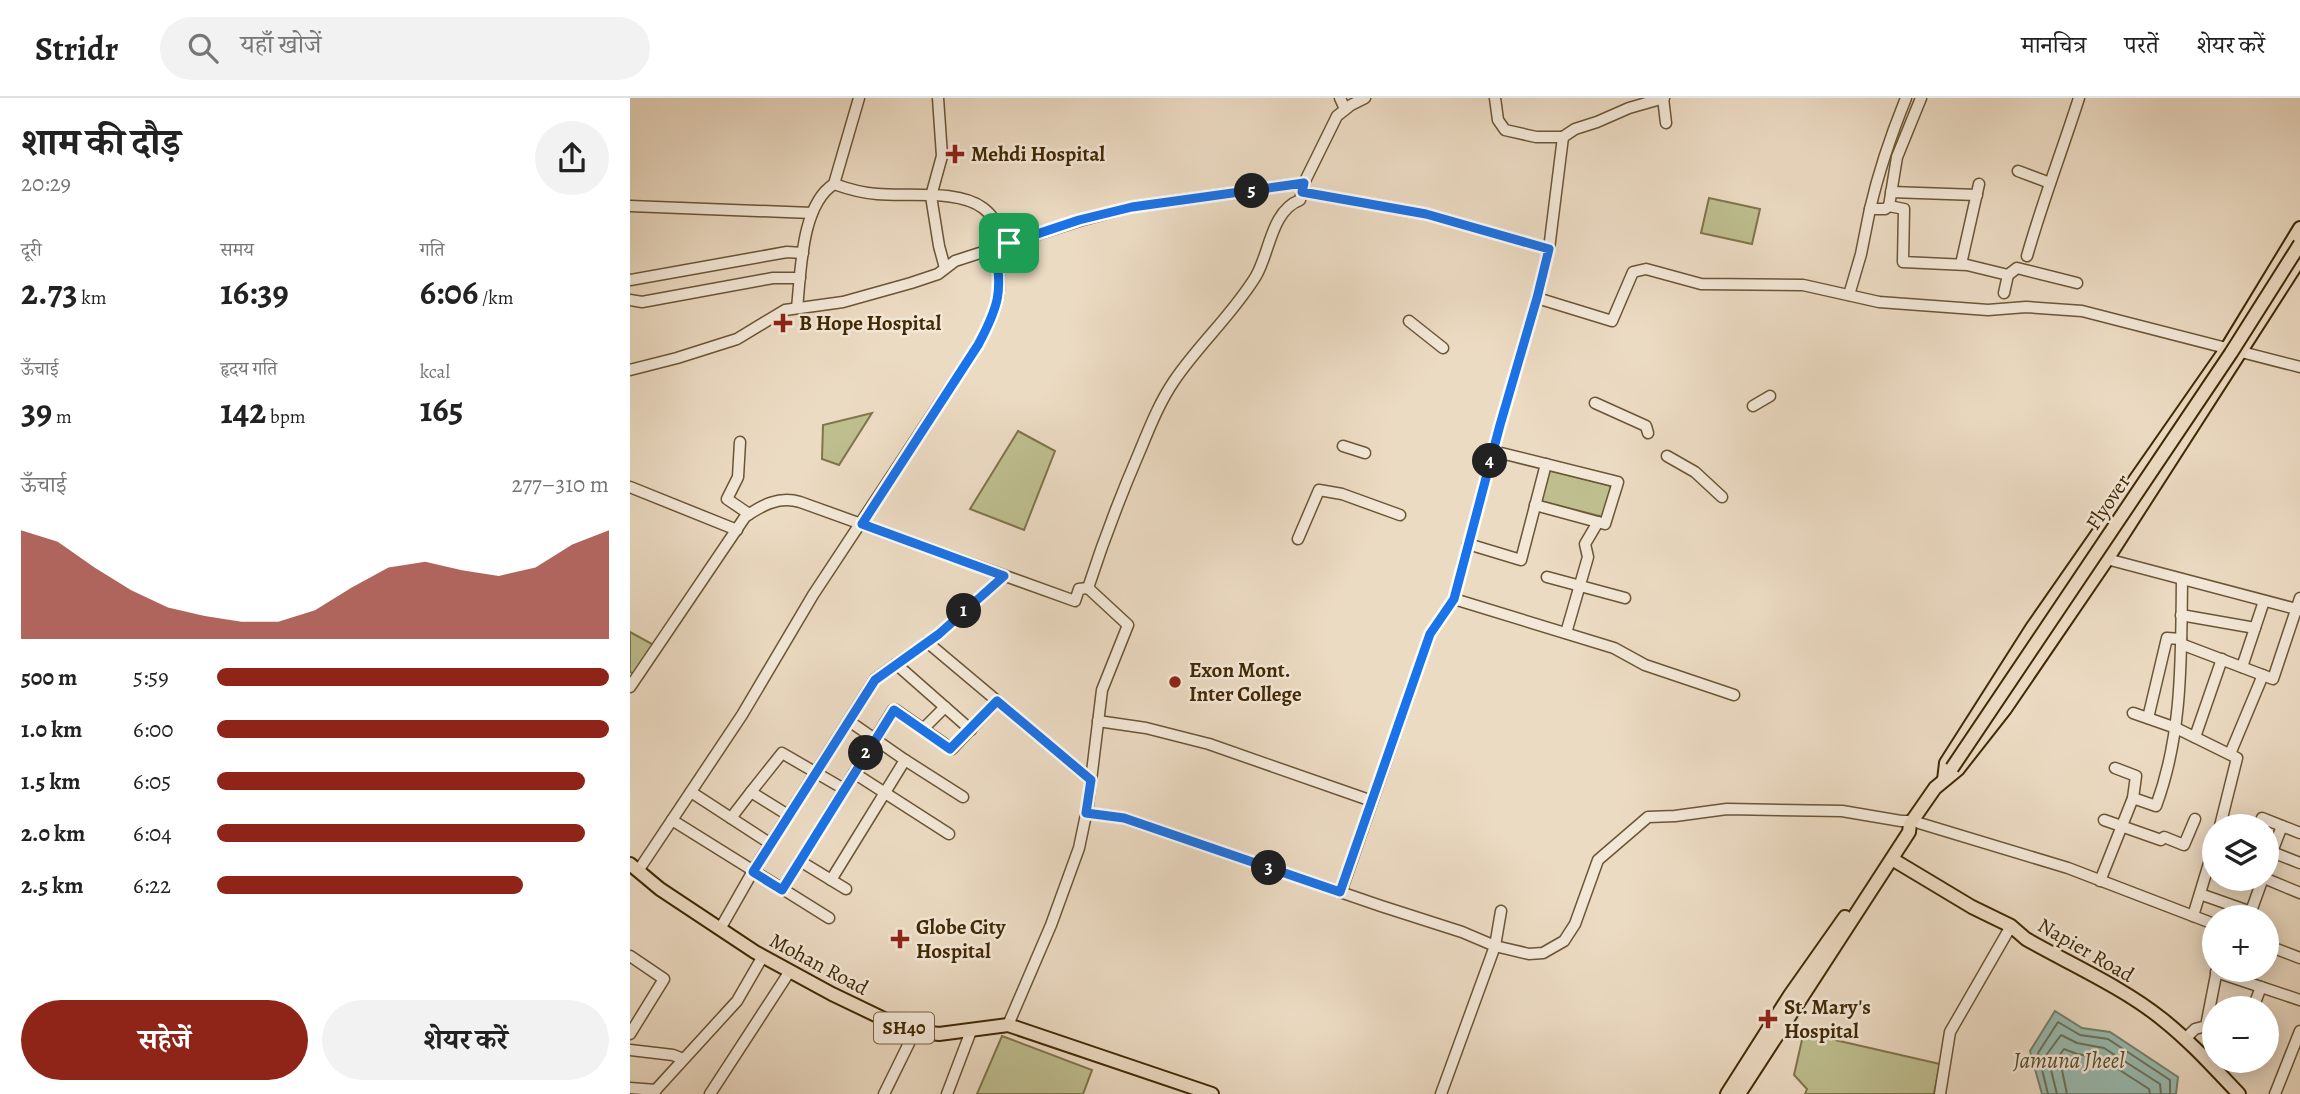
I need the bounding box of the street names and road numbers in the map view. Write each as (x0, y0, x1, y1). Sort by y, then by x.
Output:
street label: Flyover (2079, 469, 2137, 535)
street label: Napier Road (2033, 911, 2140, 989)
street label: Mohan Road (765, 926, 874, 1002)
road number: SH40 (874, 1012, 934, 1044)

